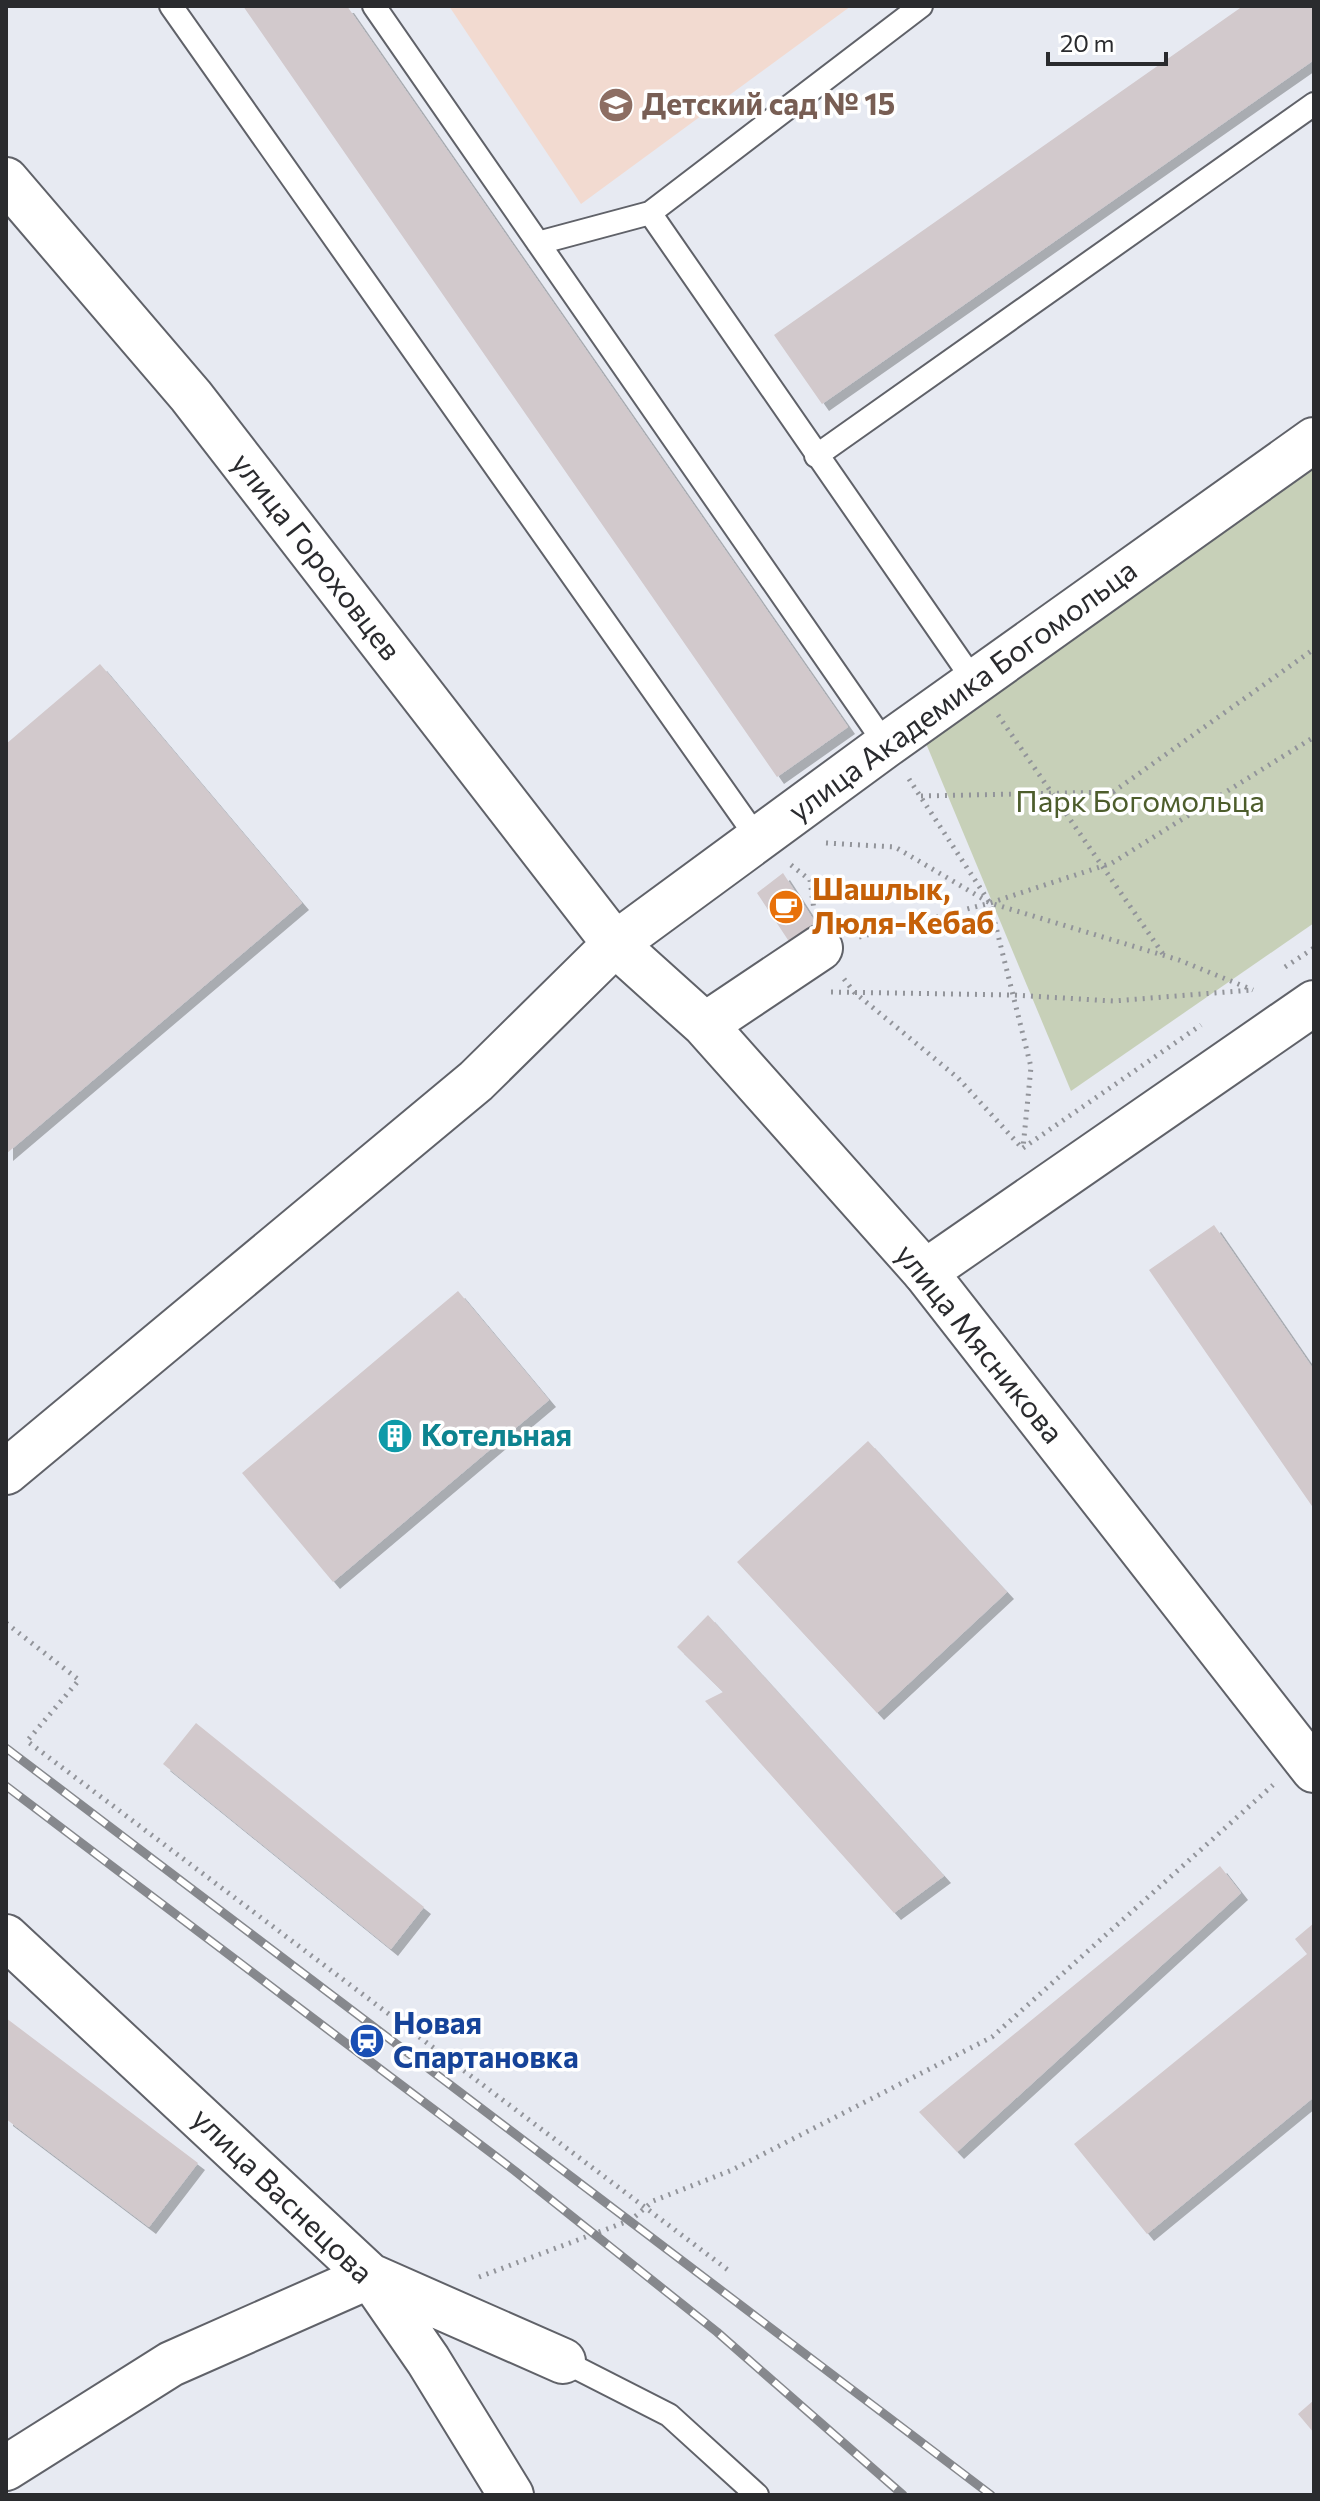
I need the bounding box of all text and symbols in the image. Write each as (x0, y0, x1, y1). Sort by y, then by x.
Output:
scale bar (1048, 16, 1166, 66)
text: 20 m (1060, 28, 1114, 57)
place label: Детский сад № 15 (642, 84, 895, 121)
school or university icon: Детский сад № 15 (597, 86, 635, 124)
street label: улица Гороховцев (225, 444, 411, 667)
street label: улица Академика Богомольца (780, 550, 1143, 828)
park label: Парк Богомольца (1015, 781, 1265, 818)
place label: Шашлык, Люля-Кебаб (812, 869, 994, 940)
cafe icon: Шашлык, Люля-Кебаб (767, 888, 805, 926)
street label: улица Мясникова (889, 1235, 1073, 1450)
place label: Котельная (421, 1415, 572, 1452)
building icon: Котельная (376, 1417, 414, 1455)
place label: Новая Спартановка (393, 2003, 579, 2074)
station icon: Новая Спартановка (348, 2022, 386, 2060)
street label: улица Васнецова (186, 2098, 382, 2290)

